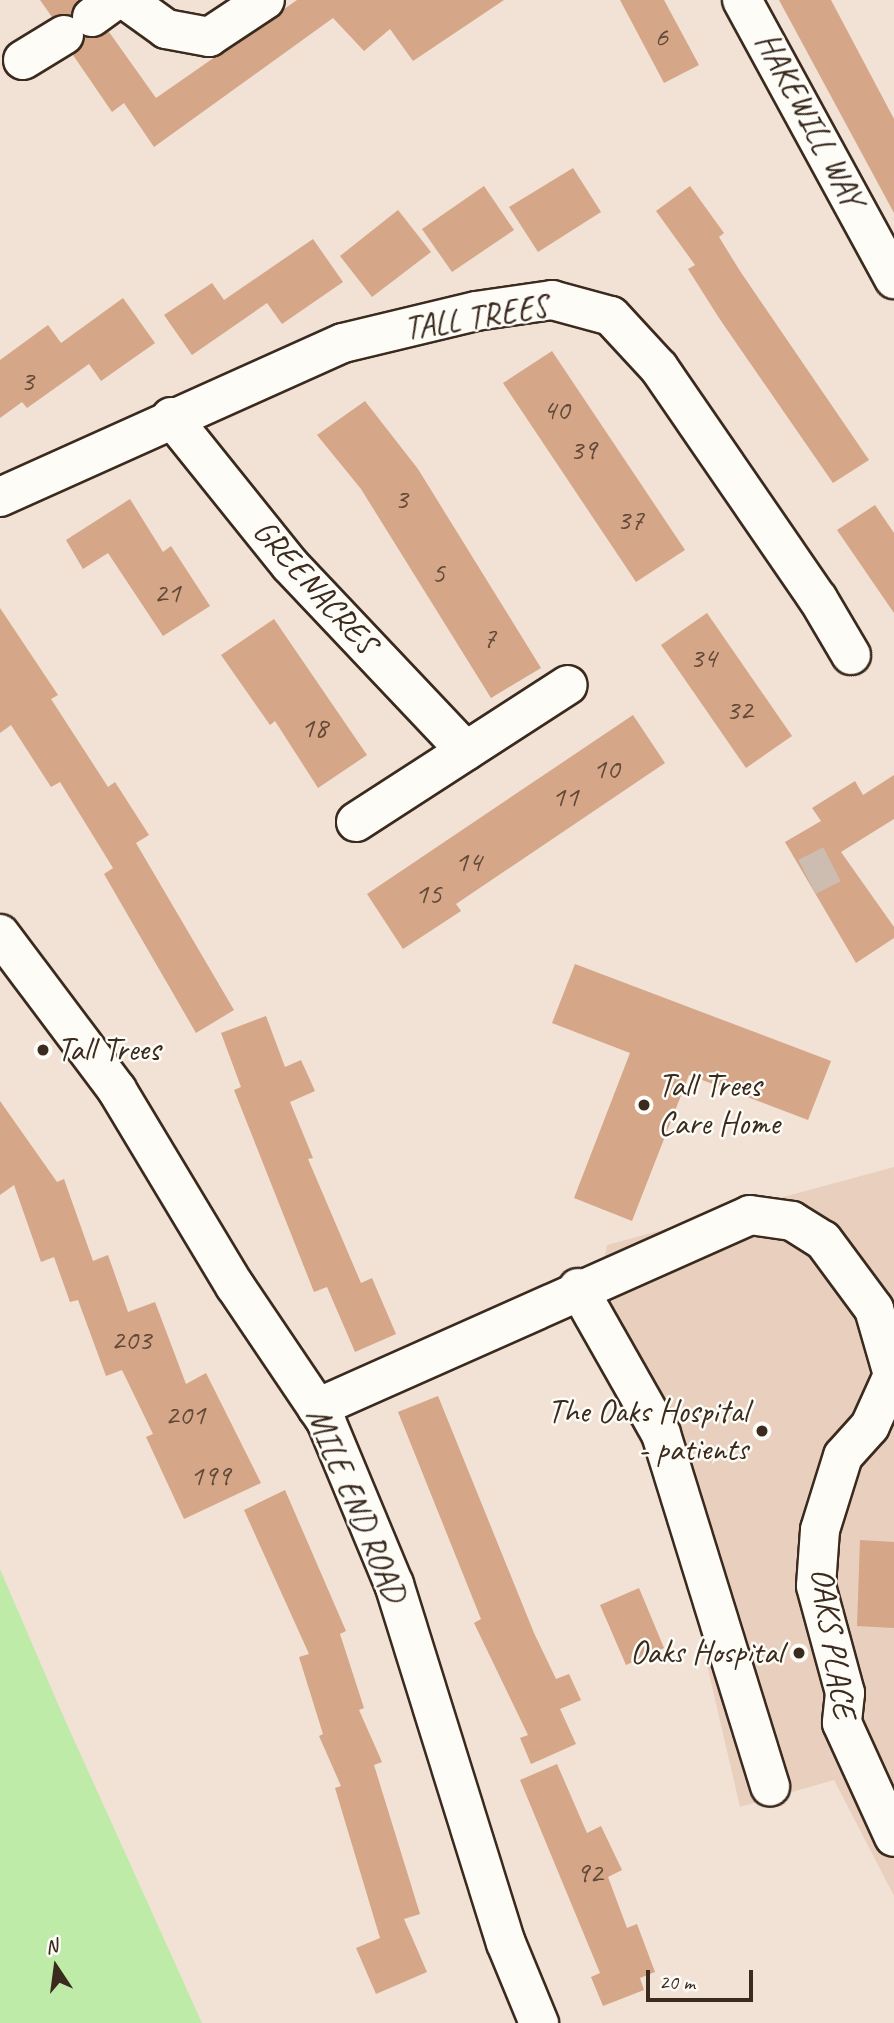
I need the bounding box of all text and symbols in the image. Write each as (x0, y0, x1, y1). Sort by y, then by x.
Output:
house number: 6 (654, 18, 668, 54)
street label: HAKEWILL WAY (746, 25, 872, 215)
street label: TALL TREES (401, 287, 551, 349)
house number: 3 (20, 362, 34, 398)
house number: 40 (543, 391, 569, 427)
house number: 39 (570, 431, 596, 467)
house number: 3 (394, 480, 408, 516)
house number: 37 (617, 501, 643, 537)
street label: GREENACRES (245, 512, 385, 662)
house number: 5 (431, 554, 445, 590)
house number: 21 (154, 574, 180, 610)
house number: 7 (482, 619, 496, 655)
house number: 34 (690, 639, 716, 675)
house number: 32 (726, 691, 752, 727)
house number: 18 (301, 709, 327, 745)
house number: 10 (593, 750, 619, 786)
house number: 11 (552, 778, 578, 814)
house number: 14 (455, 843, 481, 879)
house number: 15 (415, 875, 441, 911)
place label: Tall Trees (57, 1030, 160, 1070)
marker: Tall Trees (35, 1042, 51, 1058)
place label: Tall Trees Care Home (658, 1066, 778, 1144)
marker: Tall Trees Care Home (636, 1097, 652, 1113)
house number: 203 (111, 1321, 151, 1357)
place label: The Oaks Hospital - patients (546, 1392, 748, 1470)
house number: 201 (165, 1396, 205, 1432)
street label: MILE END ROAD (297, 1401, 415, 1609)
marker: The Oaks Hospital - patients (754, 1423, 770, 1439)
house number: 199 (190, 1457, 230, 1493)
street label: OAKS PLACE (802, 1565, 864, 1721)
place label: Oaks Hospital (631, 1633, 783, 1673)
marker: Oaks Hospital (789, 1643, 809, 1663)
house number: 92 (576, 1854, 602, 1890)
north arrow (21, 1932, 91, 2002)
text: N (43, 1934, 60, 1960)
scale bar (649, 1956, 756, 2000)
text: 20 m (659, 1969, 695, 1995)

